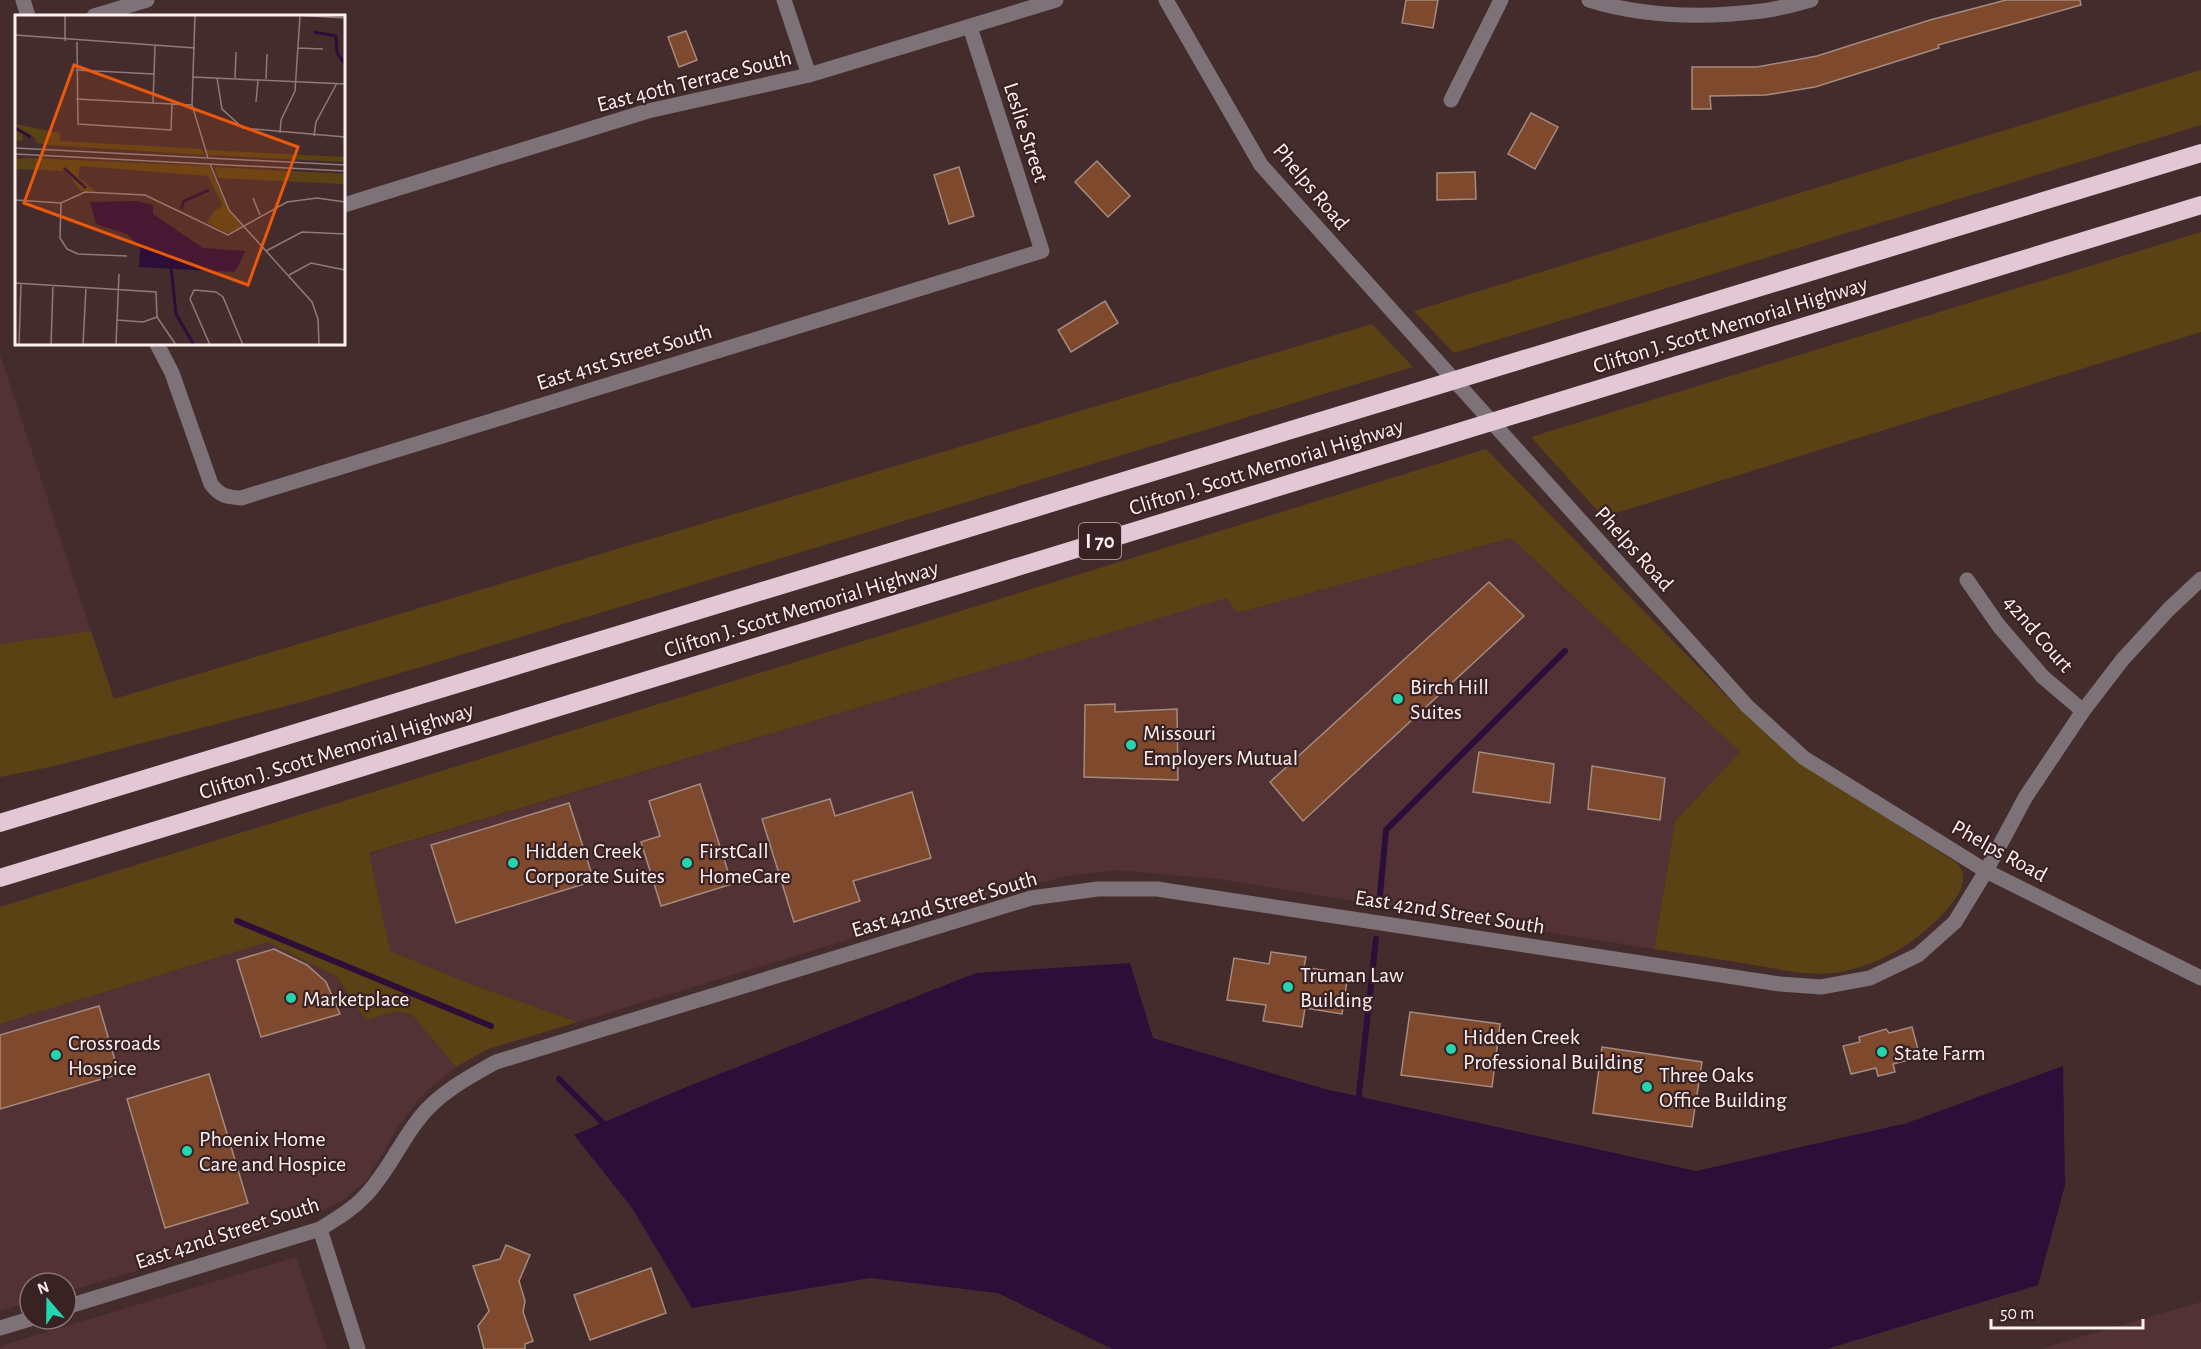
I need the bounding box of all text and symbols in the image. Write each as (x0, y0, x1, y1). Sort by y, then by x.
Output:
inset map (15, 15, 345, 345)
street label: East 40th Terrace South (595, 46, 794, 116)
street label: Leslie Street (1000, 80, 1052, 185)
street label: Phelps Road (1269, 139, 1353, 234)
street label: Clifton J. Scott Memorial Highway (1590, 272, 1871, 377)
street label: East 41st Street South (534, 320, 714, 394)
street label: Clifton J. Scott Memorial Highway (1126, 414, 1407, 519)
street label: Phelps Road (1591, 502, 1678, 595)
road number: I 70 (1079, 523, 1121, 559)
street label: Clifton J. Scott Memorial Highway (661, 556, 942, 661)
street label: 42nd Court (1999, 591, 2077, 676)
place label: Birch Hill Suites (1410, 676, 1489, 723)
marker: Birch Hill Suites (1391, 692, 1405, 706)
street label: Clifton J. Scott Memorial Highway (196, 698, 477, 803)
place label: Missouri Employers Mutual (1143, 722, 1298, 769)
marker: Missouri Employers Mutual (1124, 738, 1138, 752)
street label: Phelps Road (1948, 816, 2051, 886)
place label: Hidden Creek Corporate Suites (525, 840, 665, 887)
place label: FirstCall HomeCare (699, 840, 791, 887)
marker: Hidden Creek Corporate Suites (506, 856, 520, 870)
marker: FirstCall HomeCare (680, 856, 694, 870)
street label: East 42nd Street South (849, 867, 1040, 941)
street label: East 42nd Street South (1353, 886, 1546, 938)
place label: Truman Law Building (1300, 964, 1404, 1011)
marker: Truman Law Building (1281, 980, 1295, 994)
place label: Marketplace (303, 988, 409, 1010)
marker: Marketplace (284, 991, 298, 1005)
place label: Hidden Creek Professional Building (1463, 1026, 1644, 1073)
place label: Crossroads Hospice (68, 1032, 161, 1079)
marker: Hidden Creek Professional Building (1444, 1042, 1458, 1056)
place label: State Farm (1894, 1042, 1986, 1064)
marker: State Farm (1875, 1045, 1889, 1059)
marker: Crossroads Hospice (49, 1048, 63, 1062)
place label: Three Oaks Office Building (1659, 1064, 1787, 1111)
marker: Three Oaks Office Building (1640, 1080, 1654, 1094)
place label: Phoenix Home Care and Hospice (199, 1128, 346, 1175)
marker: Phoenix Home Care and Hospice (180, 1144, 194, 1158)
street label: East 42nd Street South (133, 1193, 322, 1273)
north arrow (18, 1271, 78, 1331)
text: N (35, 1278, 51, 1297)
scale bar (1991, 1292, 2142, 1330)
text: 50 m (2000, 1305, 2034, 1323)

